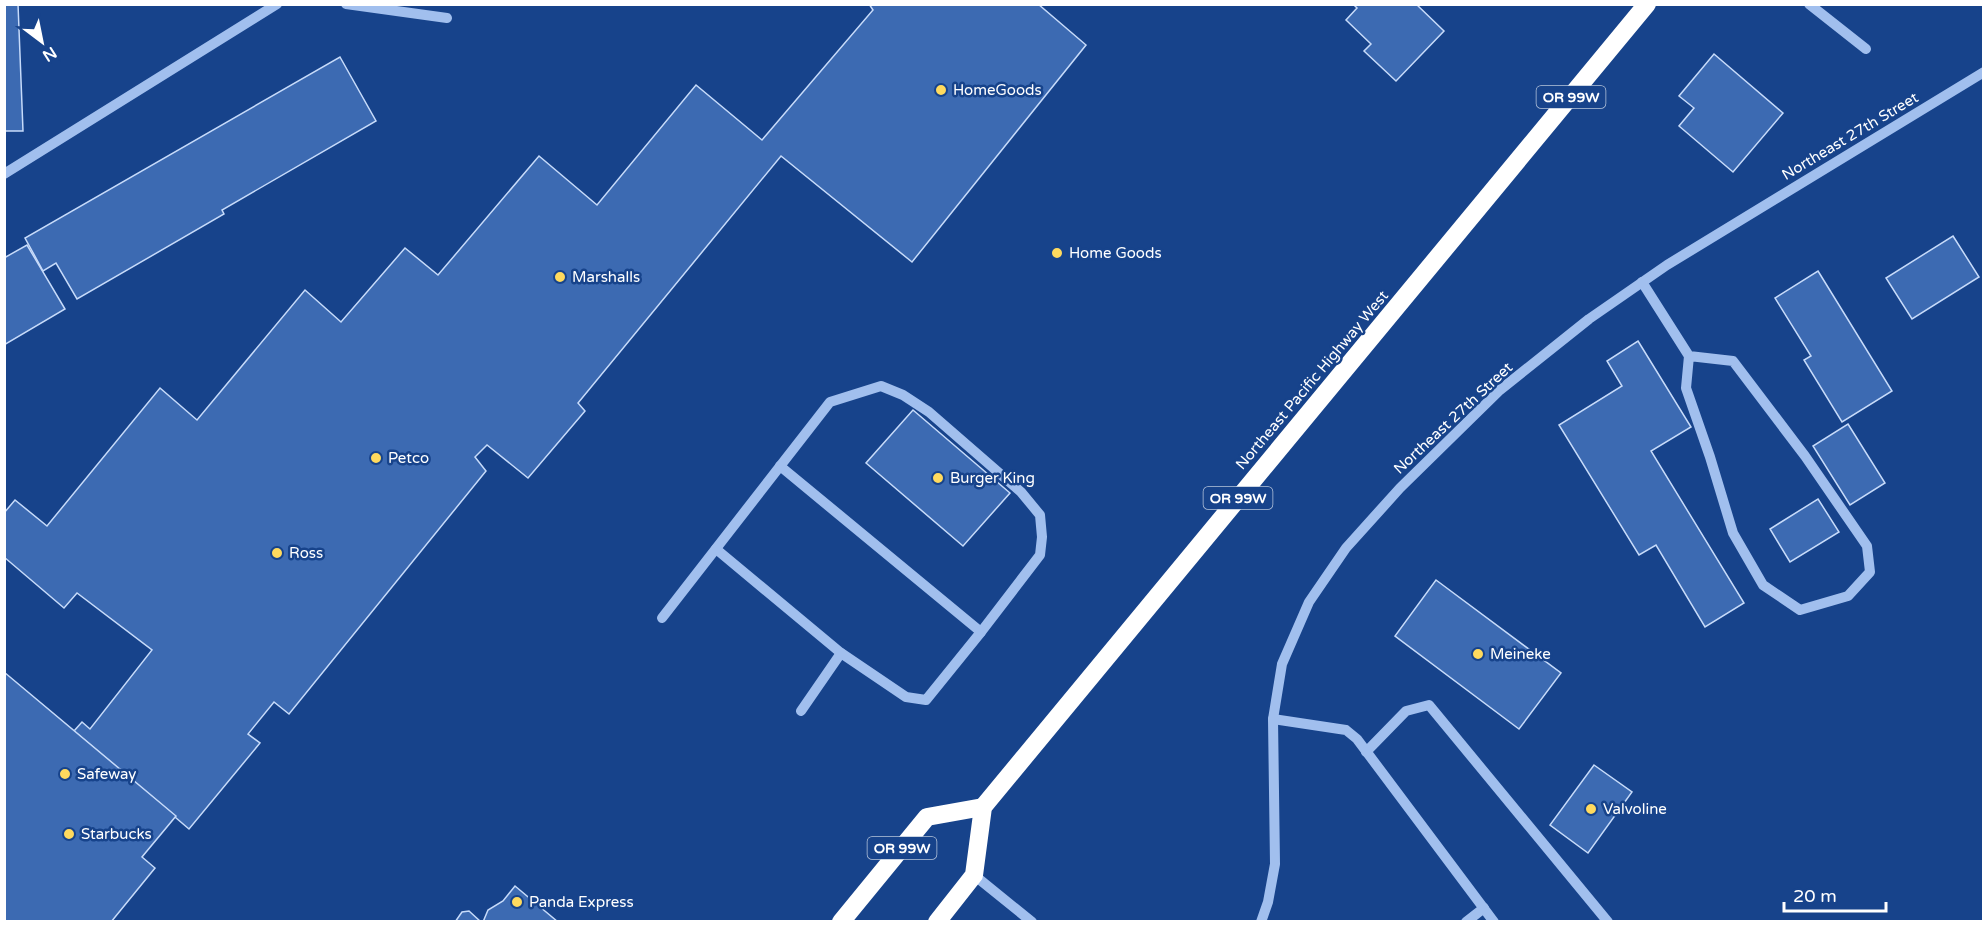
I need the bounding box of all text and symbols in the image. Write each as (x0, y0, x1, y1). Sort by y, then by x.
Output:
north arrow (12, 12, 72, 72)
text: N (39, 42, 60, 66)
place label: HomeGoods (953, 81, 1042, 99)
marker: HomeGoods (934, 83, 948, 97)
road number: OR 99W (1536, 86, 1606, 108)
street label: Northeast 27th Street (1779, 88, 1922, 184)
place label: Home Goods (1069, 244, 1162, 262)
marker: Home Goods (1050, 246, 1064, 260)
place label: Marshalls (572, 268, 640, 286)
marker: Marshalls (553, 270, 567, 284)
street label: Northeast Pacific Highway West (1232, 287, 1392, 473)
street label: Northeast 27th Street (1390, 358, 1516, 478)
place label: Petco (388, 449, 429, 467)
marker: Petco (369, 451, 383, 465)
place label: Burger King (950, 469, 1035, 487)
marker: Burger King (931, 471, 945, 485)
road number: OR 99W (1204, 487, 1272, 509)
place label: Ross (289, 544, 323, 562)
marker: Ross (270, 546, 284, 560)
place label: Meineke (1490, 645, 1551, 663)
marker: Meineke (1471, 647, 1485, 661)
place label: Safeway (77, 765, 136, 783)
marker: Safeway (58, 767, 72, 781)
place label: Valvoline (1603, 800, 1667, 818)
marker: Valvoline (1584, 802, 1598, 816)
place label: Starbucks (81, 825, 152, 843)
marker: Starbucks (62, 827, 76, 841)
road number: OR 99W (868, 837, 936, 859)
scale bar (1784, 875, 1886, 913)
text: 20 m (1793, 885, 1837, 907)
place label: Panda Express (529, 893, 634, 911)
marker: Panda Express (510, 895, 524, 909)

